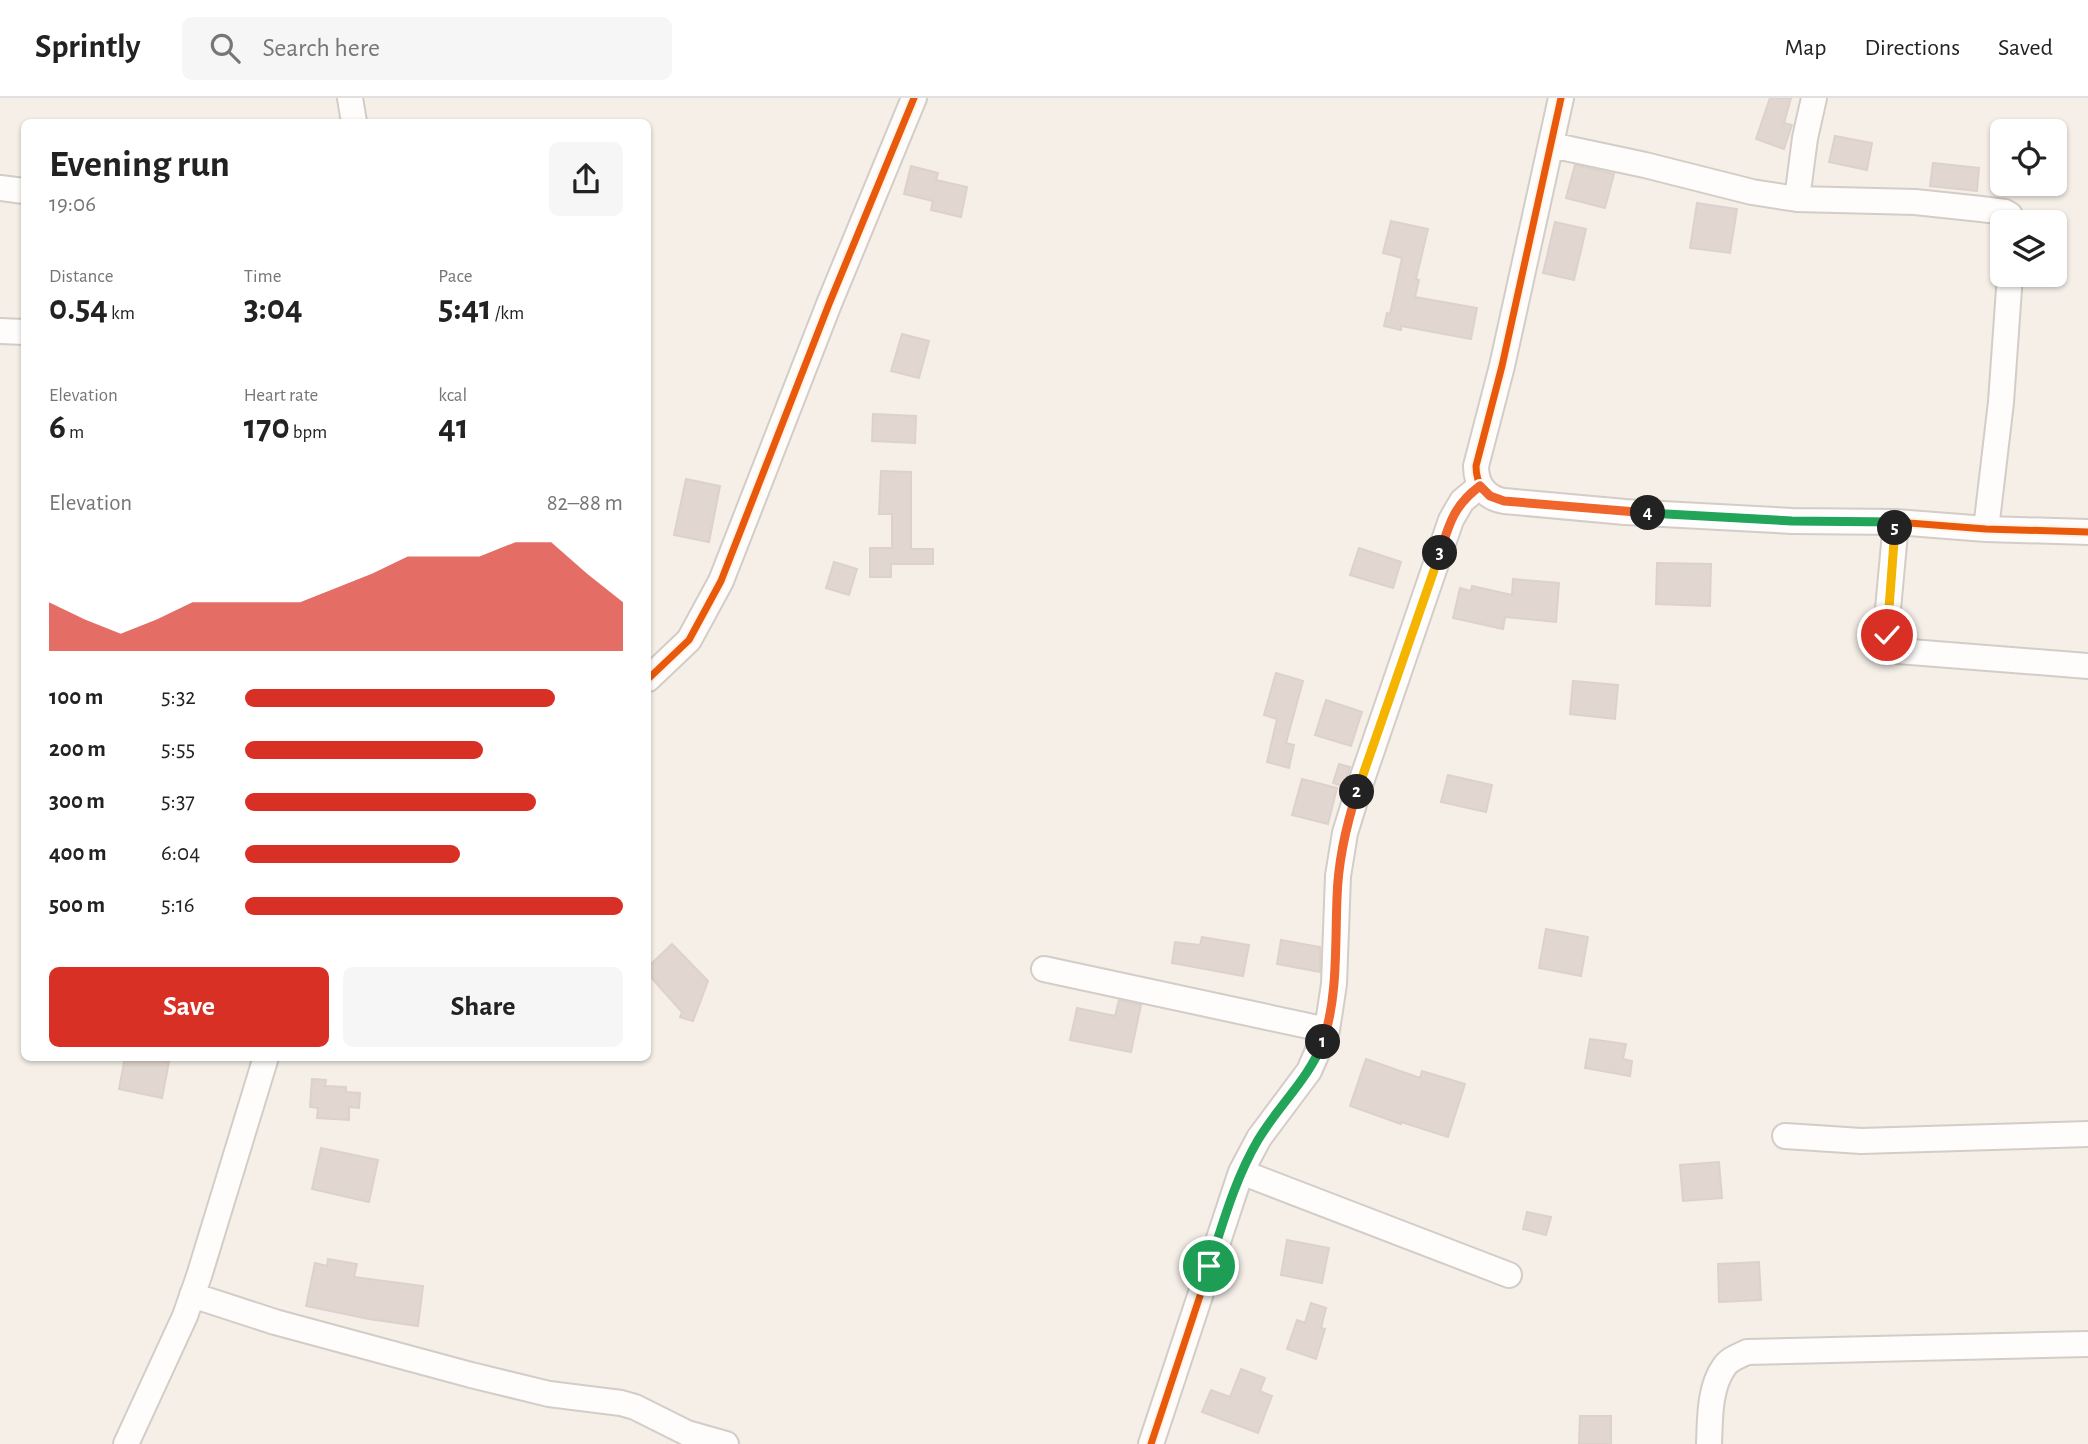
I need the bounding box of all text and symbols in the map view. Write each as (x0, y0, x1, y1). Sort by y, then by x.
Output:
search box (182, 17, 672, 80)
icon: search (206, 29, 244, 67)
text: Sprintly (35, 31, 140, 64)
text: Search here (262, 35, 380, 61)
text: Map (1784, 36, 1826, 60)
text: Directions (1864, 36, 1960, 60)
text: Saved (1998, 36, 2053, 60)
map controls (1990, 119, 2067, 287)
button: locate (1990, 119, 2067, 196)
button: share (549, 142, 623, 216)
text: Evening run (49, 146, 230, 184)
text: 19:06 (49, 193, 96, 216)
button: layers (1990, 210, 2067, 287)
text: Distance (49, 267, 113, 286)
text: Time (244, 267, 282, 286)
text: Pace (438, 267, 473, 286)
text: 0.54 (49, 291, 108, 326)
text: 3:04 (244, 291, 303, 326)
text: 5:41 (438, 291, 492, 326)
text: km (108, 304, 135, 323)
text: /km (492, 304, 524, 323)
text: Elevation (49, 386, 118, 405)
text: Heart rate (244, 386, 318, 405)
text: kcal (438, 386, 467, 405)
text: 6 (49, 410, 66, 445)
text: 170 (244, 410, 290, 445)
text: 41 (438, 410, 469, 445)
text: m (66, 423, 84, 442)
text: bpm (290, 423, 327, 442)
text: Elevation (49, 492, 132, 515)
text: 82–88 m (547, 492, 623, 515)
pin: 4 (1630, 496, 1666, 530)
text: 4 (1643, 503, 1652, 522)
pin: 5 (1878, 510, 1912, 546)
text: 5 (1890, 518, 1899, 537)
pin: 3 (1422, 536, 1458, 570)
text: 3 (1435, 543, 1444, 562)
pin (1857, 605, 1917, 665)
icon: check (1868, 616, 1906, 654)
text: 100 m (49, 686, 103, 709)
text: 5:32 (161, 686, 196, 709)
text: 200 m (49, 738, 106, 761)
text: 5:55 (161, 738, 195, 761)
pin: 2 (1340, 774, 1374, 810)
text: 2 (1352, 782, 1361, 801)
text: 300 m (49, 790, 105, 813)
text: 5:37 (161, 790, 195, 813)
text: 400 m (49, 842, 107, 865)
text: 6:04 (161, 842, 200, 865)
text: 500 m (49, 894, 105, 917)
text: 5:16 (161, 894, 195, 917)
button: Save (49, 967, 329, 1047)
button: Share (343, 967, 623, 1047)
pin: 1 (1306, 1024, 1340, 1060)
text: 1 (1319, 1032, 1326, 1051)
pin (1179, 1236, 1239, 1296)
icon: arrive (1190, 1247, 1228, 1285)

